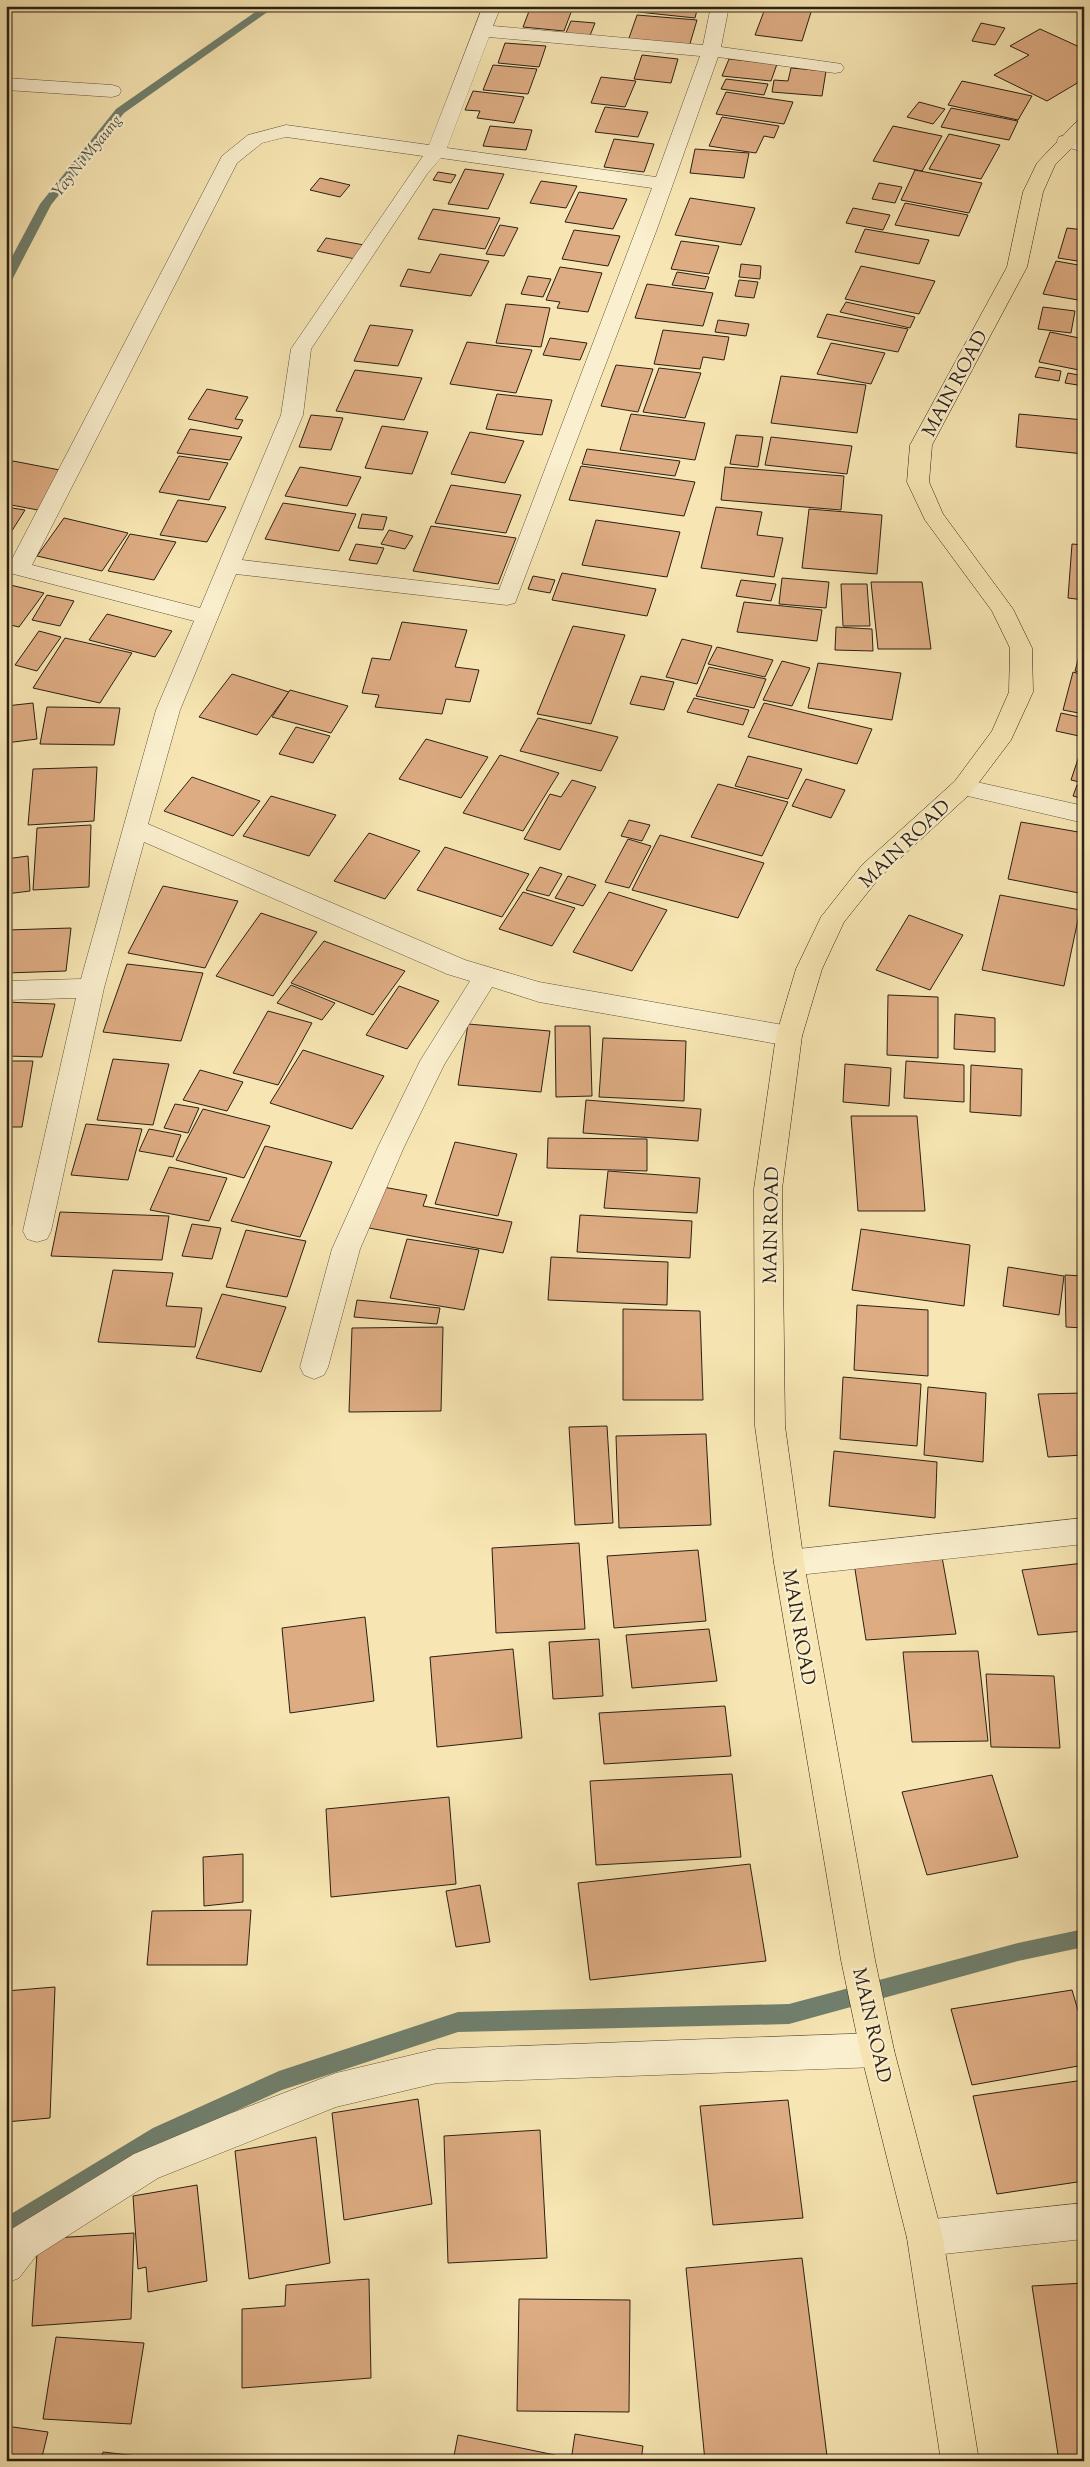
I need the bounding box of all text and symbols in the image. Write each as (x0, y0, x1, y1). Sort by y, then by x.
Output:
water label: Yay Ni Myaung (48, 111, 128, 203)
street label: MAIN ROAD (917, 326, 996, 442)
street label: MAIN ROAD (854, 794, 957, 895)
street label: MAIN ROAD (758, 1166, 787, 1284)
street label: MAIN ROAD (774, 1567, 821, 1687)
street label: MAIN ROAD (844, 1965, 897, 2086)

